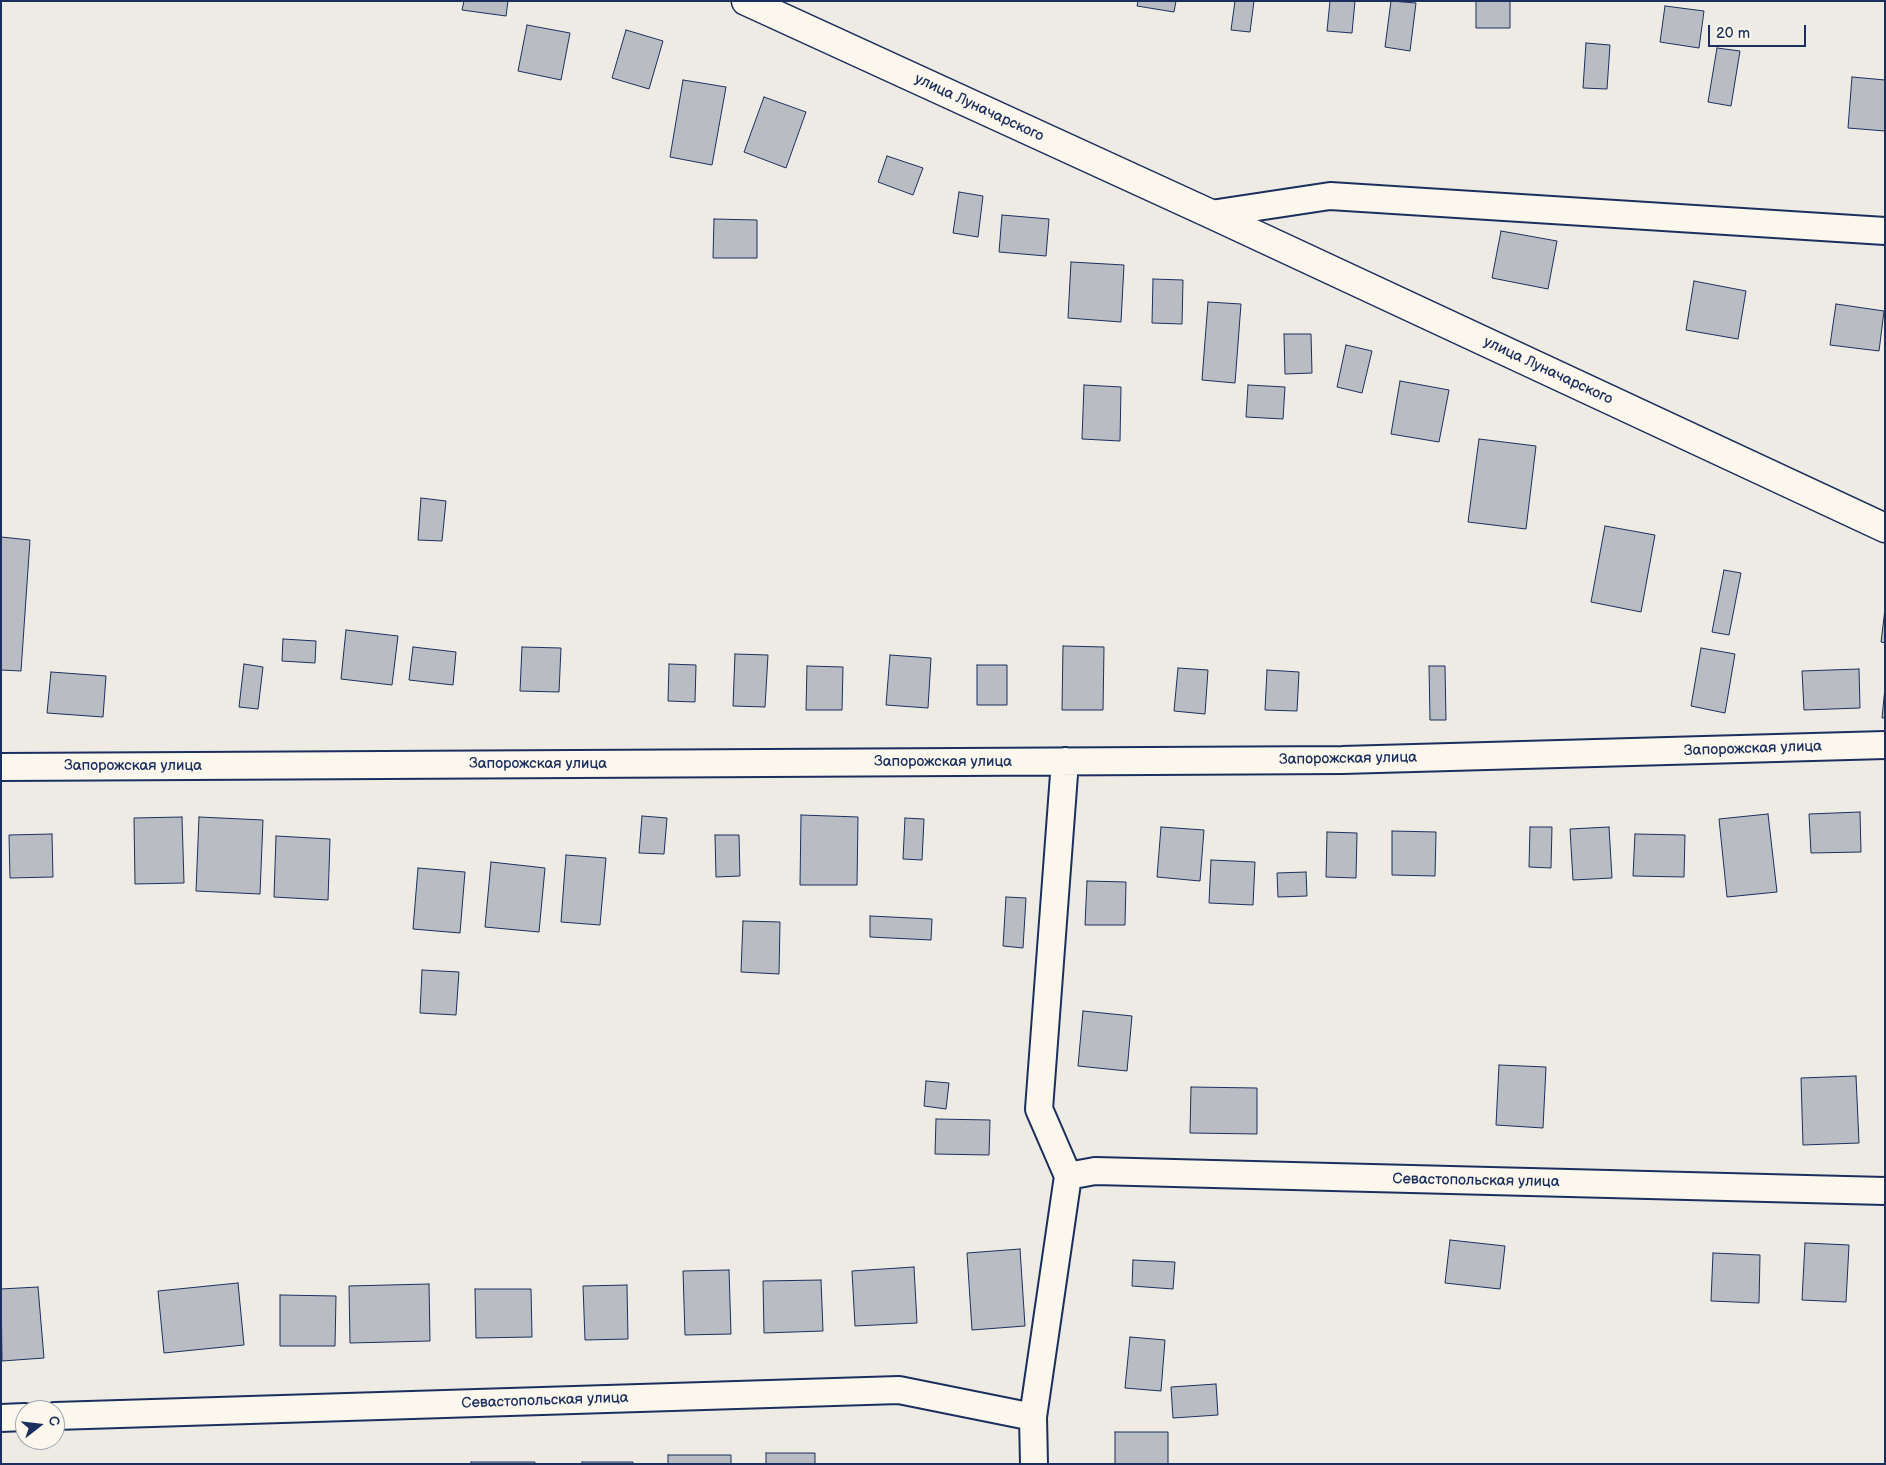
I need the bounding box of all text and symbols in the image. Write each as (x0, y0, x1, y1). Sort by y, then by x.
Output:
scale bar (1711, 15, 1808, 47)
text: 20 m (1716, 24, 1750, 43)
street label: улица Луначарского (911, 70, 1047, 146)
street label: улица Луначарского (1480, 333, 1616, 409)
street label: Запорожская улица (1684, 738, 1822, 760)
street label: Запорожская улица (1279, 749, 1417, 769)
street label: Запорожская улица (874, 753, 1012, 771)
street label: Запорожская улица (469, 755, 607, 773)
street label: Запорожская улица (64, 757, 202, 775)
street label: Севастопольская улица (1392, 1171, 1560, 1191)
street label: Севастопольская улица (461, 1389, 629, 1413)
north arrow (15, 1400, 65, 1450)
text: С (44, 1414, 63, 1428)

